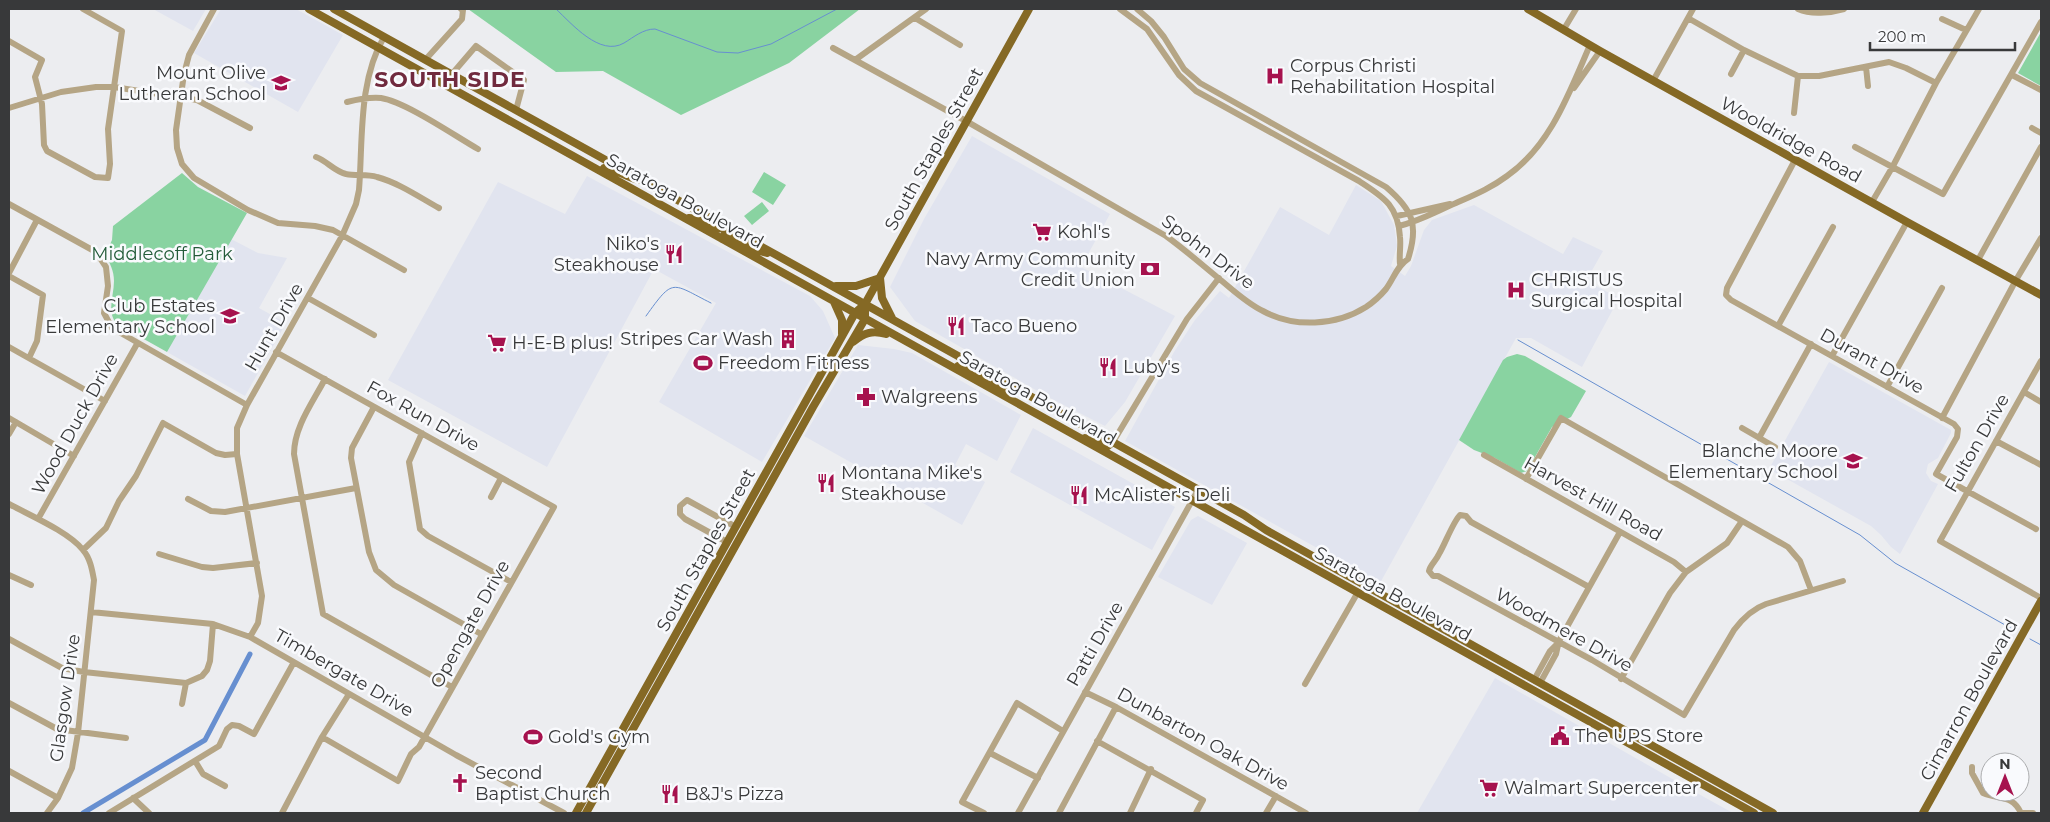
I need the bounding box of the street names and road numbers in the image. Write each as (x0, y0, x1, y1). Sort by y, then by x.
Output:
street label: South Staples Street (880, 64, 988, 234)
street label: Wooldridge Road (1717, 92, 1865, 188)
street label: Saratoga Boulevard (603, 149, 767, 253)
street label: Spohn Drive (1157, 210, 1259, 294)
street label: Hunt Drive (240, 279, 308, 375)
street label: Durant Drive (1816, 323, 1928, 399)
street label: Saratoga Boulevard (956, 346, 1120, 450)
street label: Wood Duck Drive (27, 349, 123, 498)
street label: Fox Run Drive (363, 376, 483, 456)
street label: Fulton Drive (1940, 390, 2014, 496)
street label: Harvest Hill Road (1520, 452, 1666, 546)
street label: South Staples Street (652, 465, 760, 635)
street label: Saratoga Boulevard (1311, 542, 1475, 646)
street label: Opengate Drive (426, 556, 514, 692)
street label: Woodmere Drive (1492, 583, 1637, 677)
street label: Patti Drive (1062, 598, 1128, 690)
street label: Cimarron Boulevard (1915, 615, 2023, 785)
street label: Timbergate Drive (271, 624, 418, 722)
street label: Glasgow Drive (45, 632, 85, 764)
street label: Dunbarton Oak Drive (1113, 683, 1293, 795)

